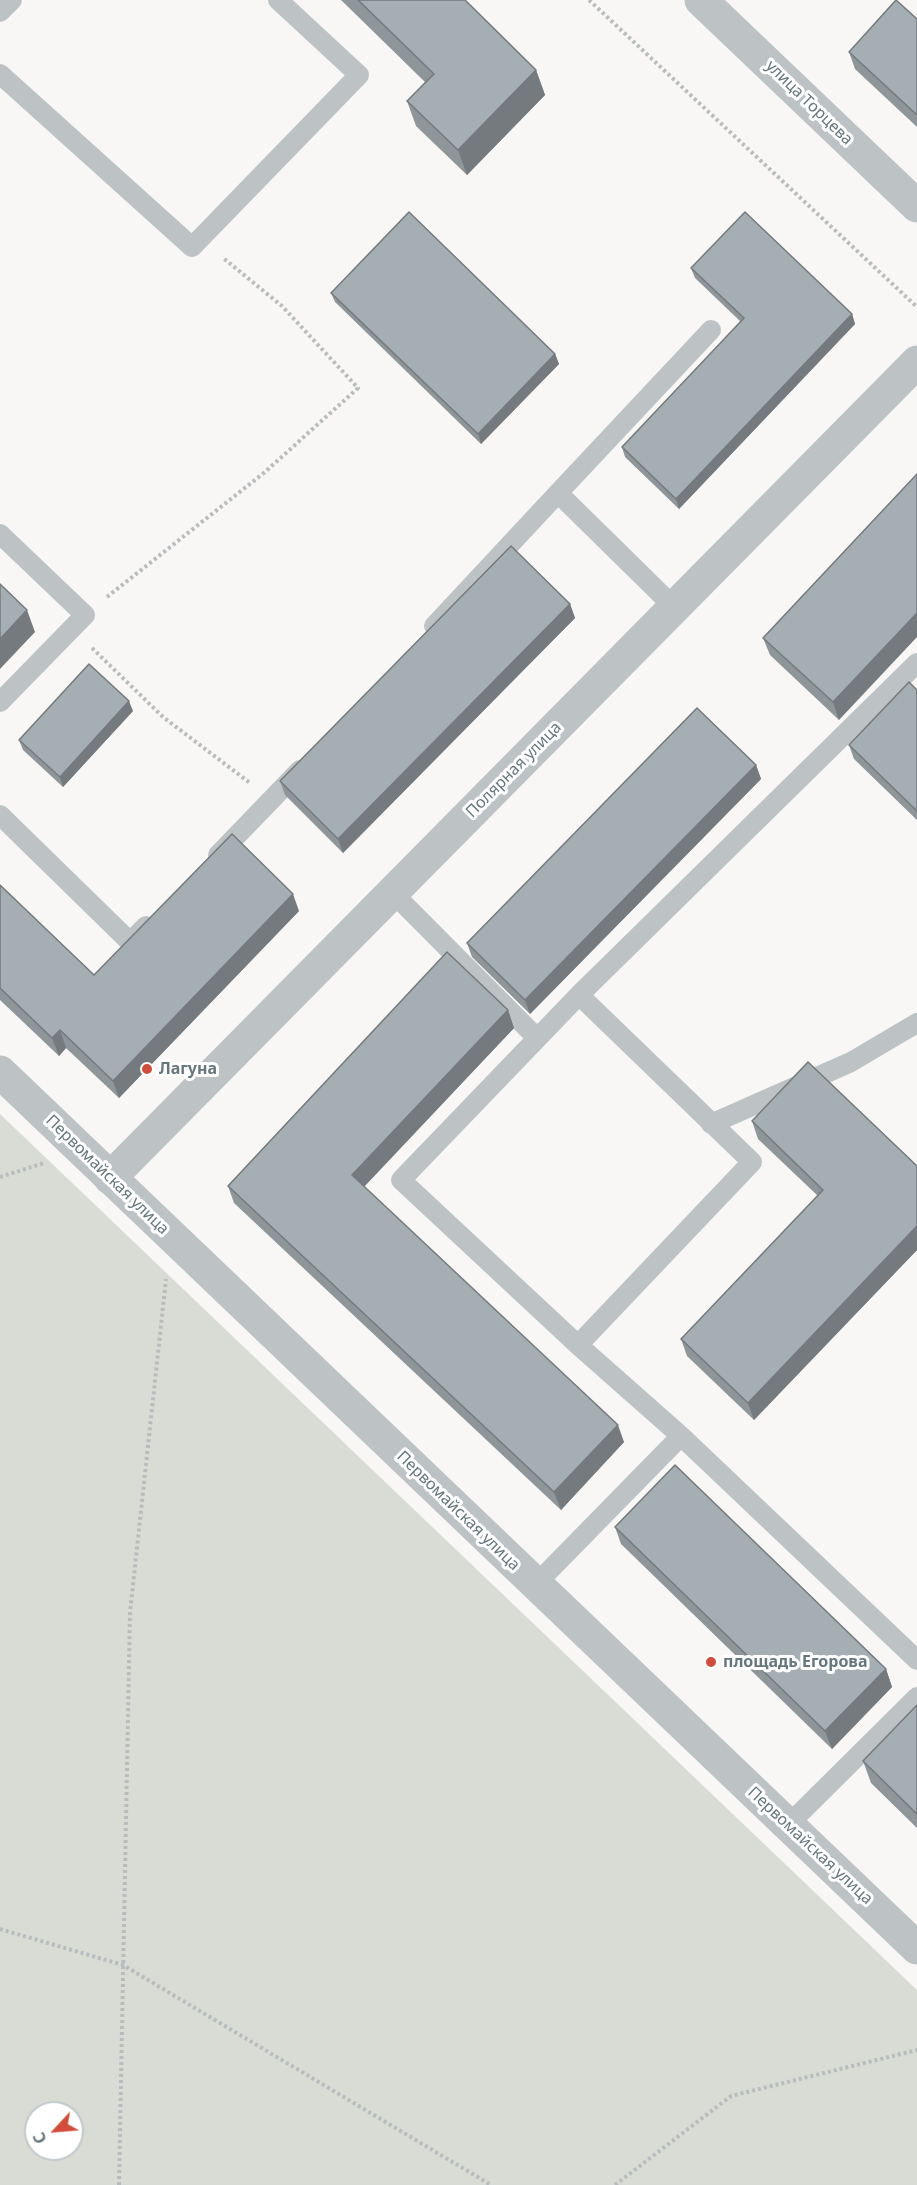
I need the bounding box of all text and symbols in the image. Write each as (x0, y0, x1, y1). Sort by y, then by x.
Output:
street label: улица Торцева (761, 57, 857, 149)
street label: Полярная улица (462, 718, 566, 822)
place label: Лагуна (159, 1059, 217, 1079)
marker: Лагуна (140, 1062, 154, 1076)
street label: Первомайская улица (41, 1111, 173, 1239)
street label: Первомайская улица (392, 1447, 524, 1575)
place label: площадь Егорова (723, 1652, 867, 1672)
marker: площадь Егорова (704, 1655, 718, 1669)
street label: Первомайская улица (744, 1783, 876, 1909)
north arrow (24, 2101, 84, 2161)
text: С (27, 2129, 52, 2147)

